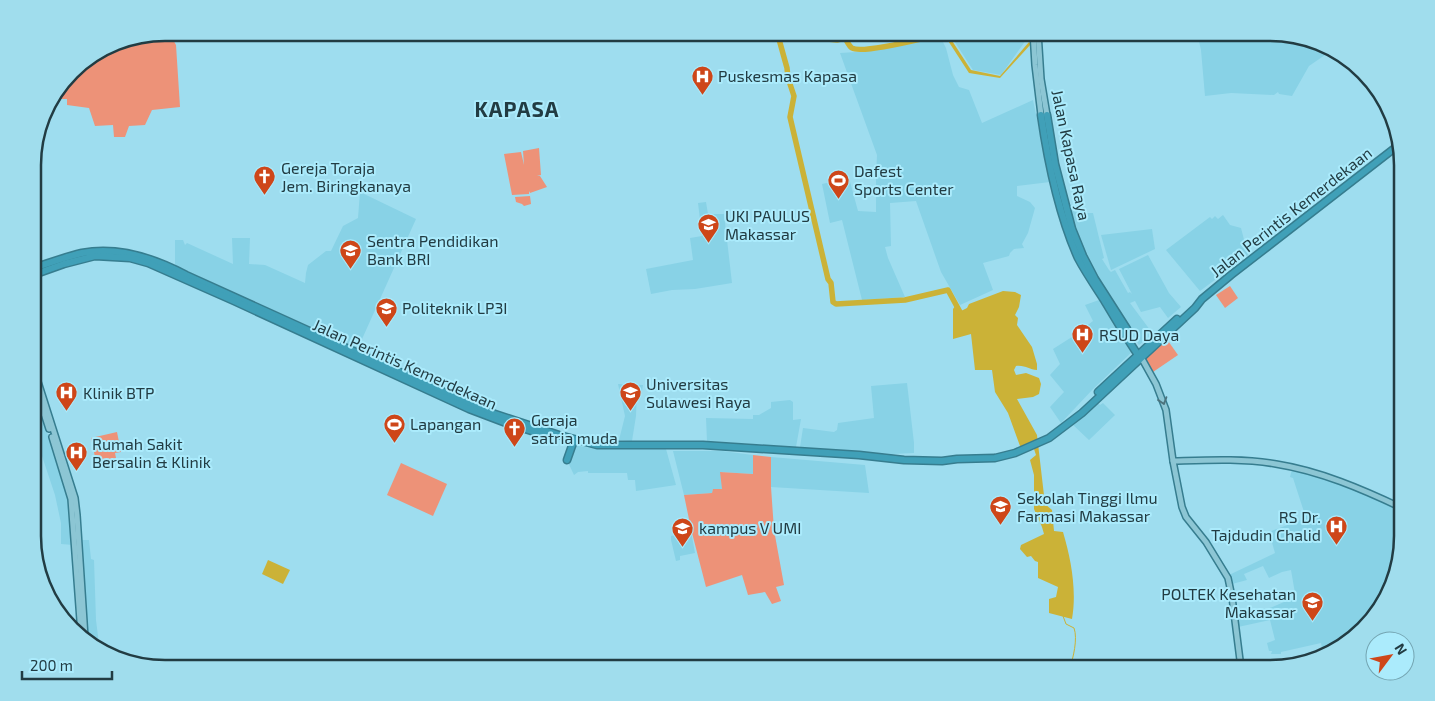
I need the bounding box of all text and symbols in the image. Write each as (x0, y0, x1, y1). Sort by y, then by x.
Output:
hospital icon: Puskesmas Kapasa (690, 64, 714, 95)
place label: Puskesmas Kapasa (718, 66, 857, 85)
street label: Jalan Kapasa Raya (1048, 88, 1095, 222)
district label: KAPASA (474, 96, 560, 121)
street label: Jalan Perintis Kemerdekaan (1206, 143, 1375, 280)
place label: Gereja Toraja Jem. Biringkanaya (281, 158, 411, 195)
place label: Dafest Sports Center (854, 161, 954, 198)
church icon: Gereja Toraja Jem. Biringkanaya (253, 165, 277, 196)
sports icon: Dafest Sports Center (826, 168, 850, 199)
place label: UKI PAULUS Makassar (725, 206, 810, 243)
school or university icon: UKI PAULUS Makassar (697, 213, 721, 244)
place label: Sentra Pendidikan Bank BRI (367, 231, 498, 268)
school or university icon: Sentra Pendidikan Bank BRI (339, 238, 363, 269)
school or university icon: Politeknik LP3I (374, 296, 398, 327)
place label: Politeknik LP3I (402, 298, 508, 317)
street label: Jalan Perintis Kemerdekaan (310, 314, 500, 413)
hospital icon: RSUD Daya (1071, 323, 1095, 354)
place label: RSUD Daya (1099, 325, 1179, 344)
place label: Universitas Sulawesi Raya (646, 374, 751, 411)
hospital icon: Klinik BTP (55, 381, 79, 412)
school or university icon: Universitas Sulawesi Raya (618, 381, 642, 412)
place label: Klinik BTP (83, 383, 155, 402)
one-way arrow (1157, 396, 1167, 405)
place label: Geraja satria muda (531, 410, 618, 447)
sports icon: Lapangan (382, 412, 406, 443)
place label: Lapangan (410, 414, 481, 433)
church icon: Geraja satria muda (503, 417, 527, 448)
place label: Rumah Sakit Bersalin & Klinik (92, 434, 211, 471)
hospital icon: Rumah Sakit Bersalin & Klinik (64, 441, 88, 472)
place label: Sekolah Tinggi Ilmu Farmasi Makassar (1017, 488, 1158, 525)
school or university icon: Sekolah Tinggi Ilmu Farmasi Makassar (989, 495, 1013, 526)
place label: RS Dr. Tajdudin Chalid (1211, 507, 1321, 545)
hospital icon: RS Dr. Tajdudin Chalid (1325, 514, 1349, 545)
school or university icon: kampus V UMI (671, 516, 695, 547)
place label: kampus V UMI (699, 518, 801, 537)
place label: POLTEK Kesehatan Makassar (1161, 584, 1297, 621)
school or university icon: POLTEK Kesehatan Makassar (1300, 591, 1324, 622)
north arrow (1365, 631, 1415, 681)
text: N (1392, 640, 1411, 658)
scale bar (22, 648, 112, 680)
text: 200 m (30, 656, 73, 674)

